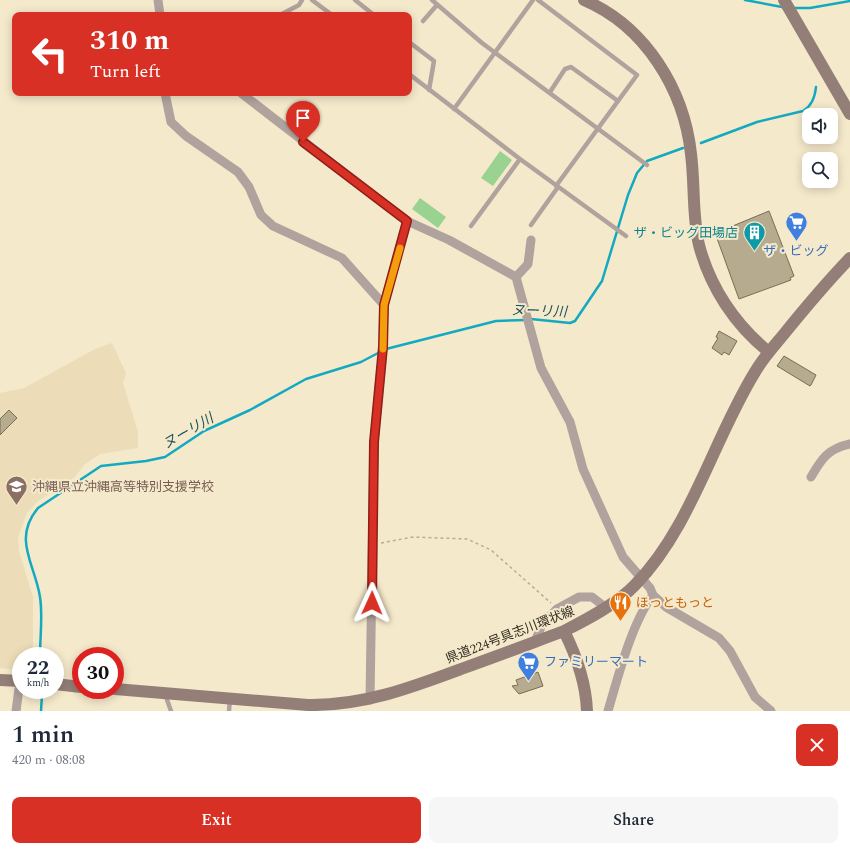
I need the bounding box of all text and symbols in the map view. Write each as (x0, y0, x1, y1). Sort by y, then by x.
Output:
text: 310 m (90, 19, 169, 62)
icon: left (24, 28, 76, 80)
text: Turn left (90, 58, 161, 85)
pin (286, 101, 320, 142)
icon: arrive (292, 107, 314, 129)
map controls (802, 108, 838, 188)
button: sound (802, 108, 838, 144)
button: search (802, 152, 838, 188)
supermarket icon: ザ・ビッグ (783, 210, 809, 243)
building icon: ザ・ビッグ田場店 (741, 220, 767, 253)
place label: ザ・ビッグ田場店 (634, 223, 738, 243)
place label: ザ・ビッグ (763, 241, 829, 261)
water label: ヌーリ川 (511, 300, 569, 323)
water label: ヌーリ川 (159, 407, 219, 454)
school or university icon: 沖縄県立沖縄高等特別支援学校 (3, 474, 29, 507)
place label: 沖縄県立沖縄高等特別支援学校 (32, 477, 214, 497)
position arrow (351, 582, 393, 624)
restaurant icon: ほっともっと (607, 590, 633, 623)
place label: ほっともっと (636, 593, 714, 613)
street label: 県道224号具志川環状線 (443, 601, 577, 669)
speed limit sign: 30 (72, 647, 124, 699)
supermarket icon: ファミリーマート (516, 649, 542, 682)
place label: ファミリーマート (544, 652, 648, 672)
text: 22 (27, 653, 49, 683)
text: km/h (27, 675, 49, 691)
text: 1 min (12, 717, 74, 753)
button: close (796, 724, 838, 766)
text: 420 m · 08:08 (12, 750, 85, 770)
button: Exit (12, 797, 421, 843)
button: Share (429, 797, 838, 843)

